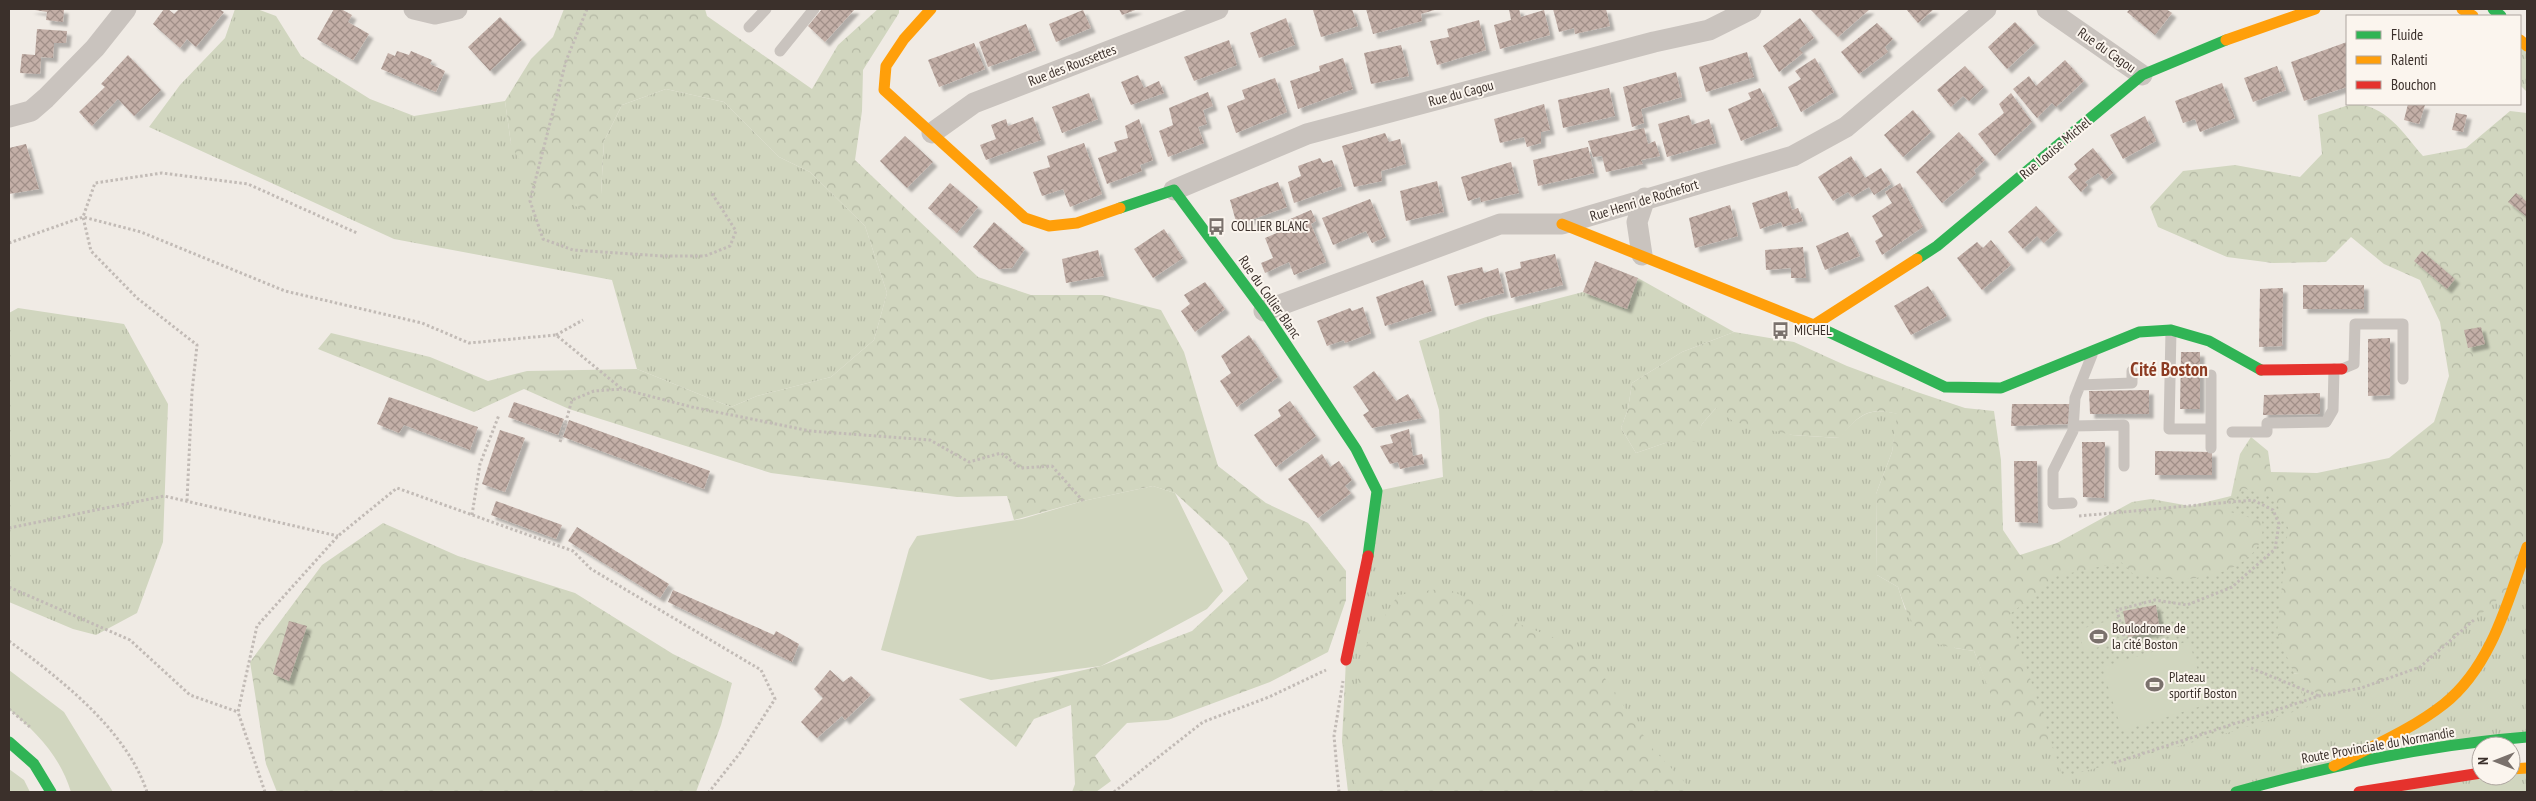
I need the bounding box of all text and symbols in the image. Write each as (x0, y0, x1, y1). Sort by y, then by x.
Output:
legend (2346, 15, 2521, 105)
street label: Rue du Cagou (2075, 24, 2139, 76)
text: Fluide (2391, 25, 2423, 44)
street label: Rue des Roussettes (1025, 40, 1119, 90)
text: Ralenti (2391, 50, 2428, 69)
text: Bouchon (2391, 75, 2436, 94)
street label: Rue du Cagou (1426, 76, 1496, 110)
street label: Rue Louise Michel (2016, 113, 2095, 183)
street label: Rue Henri de Rochefort (1588, 175, 1700, 225)
bus stop icon: COLLIER BLANC (1207, 216, 1227, 236)
place label: COLLIER BLANC (1231, 217, 1309, 235)
street label: Rue du Collier Blanc (1235, 252, 1305, 342)
bus stop icon: MICHEL (1770, 320, 1790, 340)
place label: MICHEL (1794, 321, 1832, 339)
district label: Cité Boston (2130, 357, 2208, 381)
place label: Boulodrome de la cité Boston (2112, 619, 2186, 653)
sports icon: Boulodrome de la cité Boston (2088, 626, 2108, 646)
place label: Plateau sportif Boston (2169, 668, 2237, 702)
sports icon: Plateau sportif Boston (2145, 675, 2165, 695)
street label: Route Provinciale du Normandie (2300, 723, 2456, 767)
north arrow (2471, 736, 2521, 786)
text: N (2474, 757, 2492, 765)

